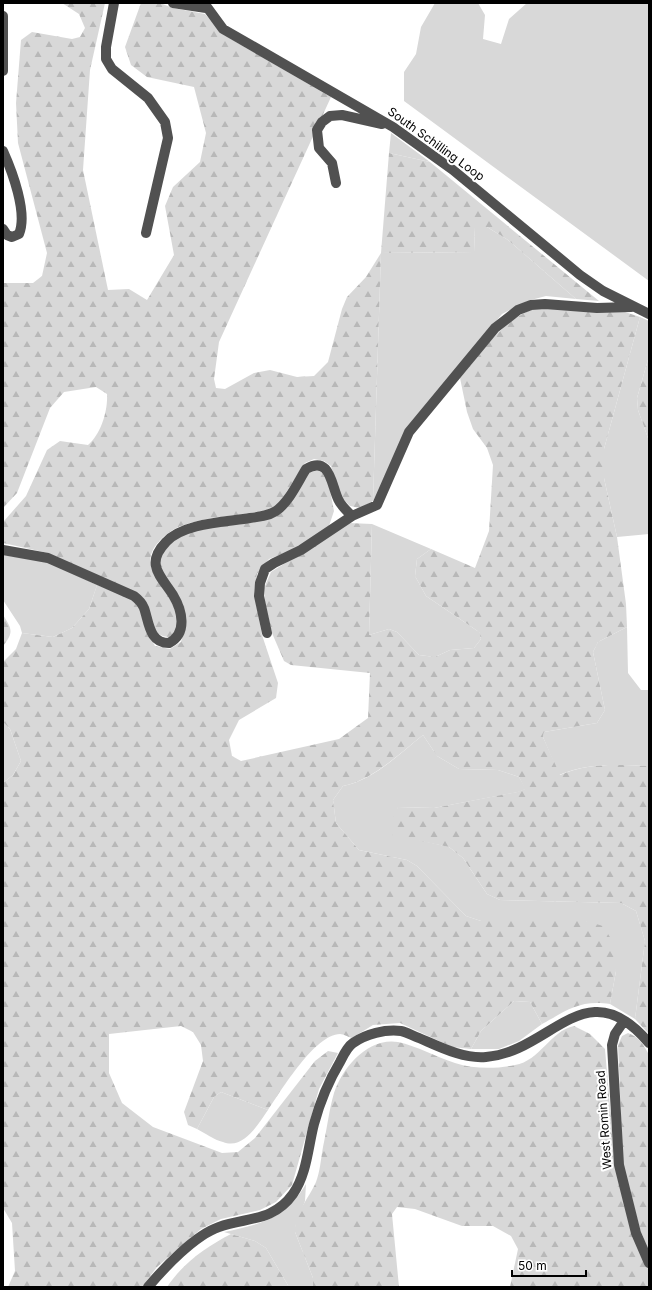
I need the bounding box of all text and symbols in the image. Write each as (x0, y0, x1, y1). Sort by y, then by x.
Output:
street label: South Schilling Loop (385, 103, 488, 184)
street label: West Romin Road (593, 1070, 614, 1170)
scale bar (512, 1252, 586, 1278)
text: 50 m (518, 1258, 547, 1273)

